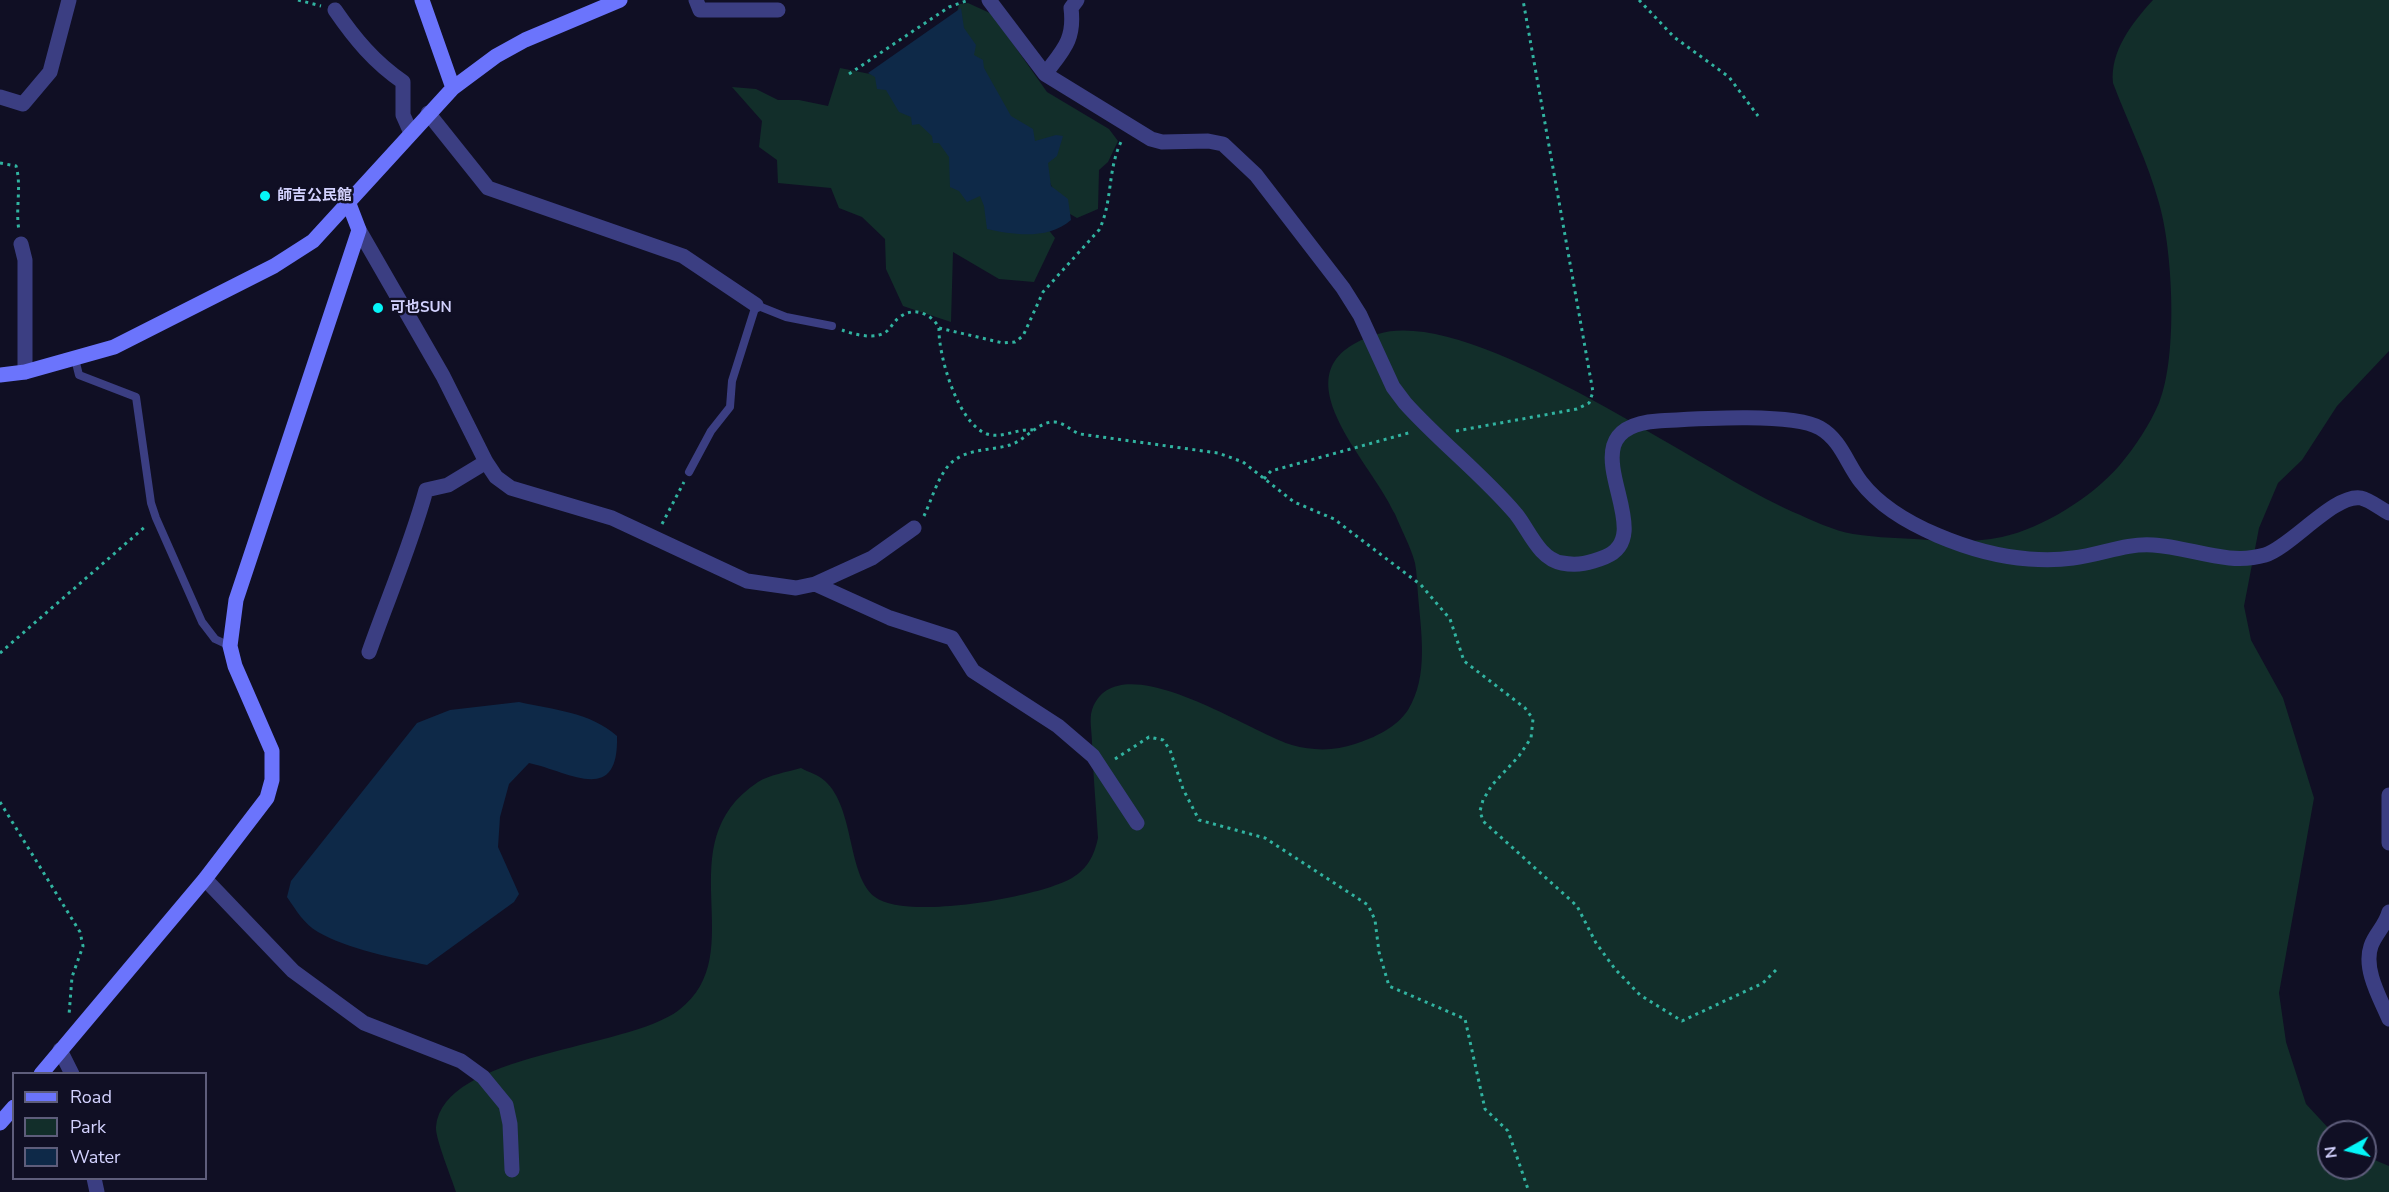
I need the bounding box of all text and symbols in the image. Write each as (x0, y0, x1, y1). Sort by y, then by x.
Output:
place label: 師吉公民館 (277, 187, 352, 205)
marker: 師吉公民館 (258, 189, 272, 203)
place label: 可也SUN (390, 299, 452, 317)
marker: 可也SUN (371, 301, 385, 315)
legend (12, 1072, 207, 1180)
text: Road (70, 1085, 112, 1109)
text: Park (70, 1115, 106, 1139)
north arrow (2317, 1120, 2377, 1180)
text: Water (70, 1145, 121, 1169)
text: N (2319, 1145, 2343, 1160)

